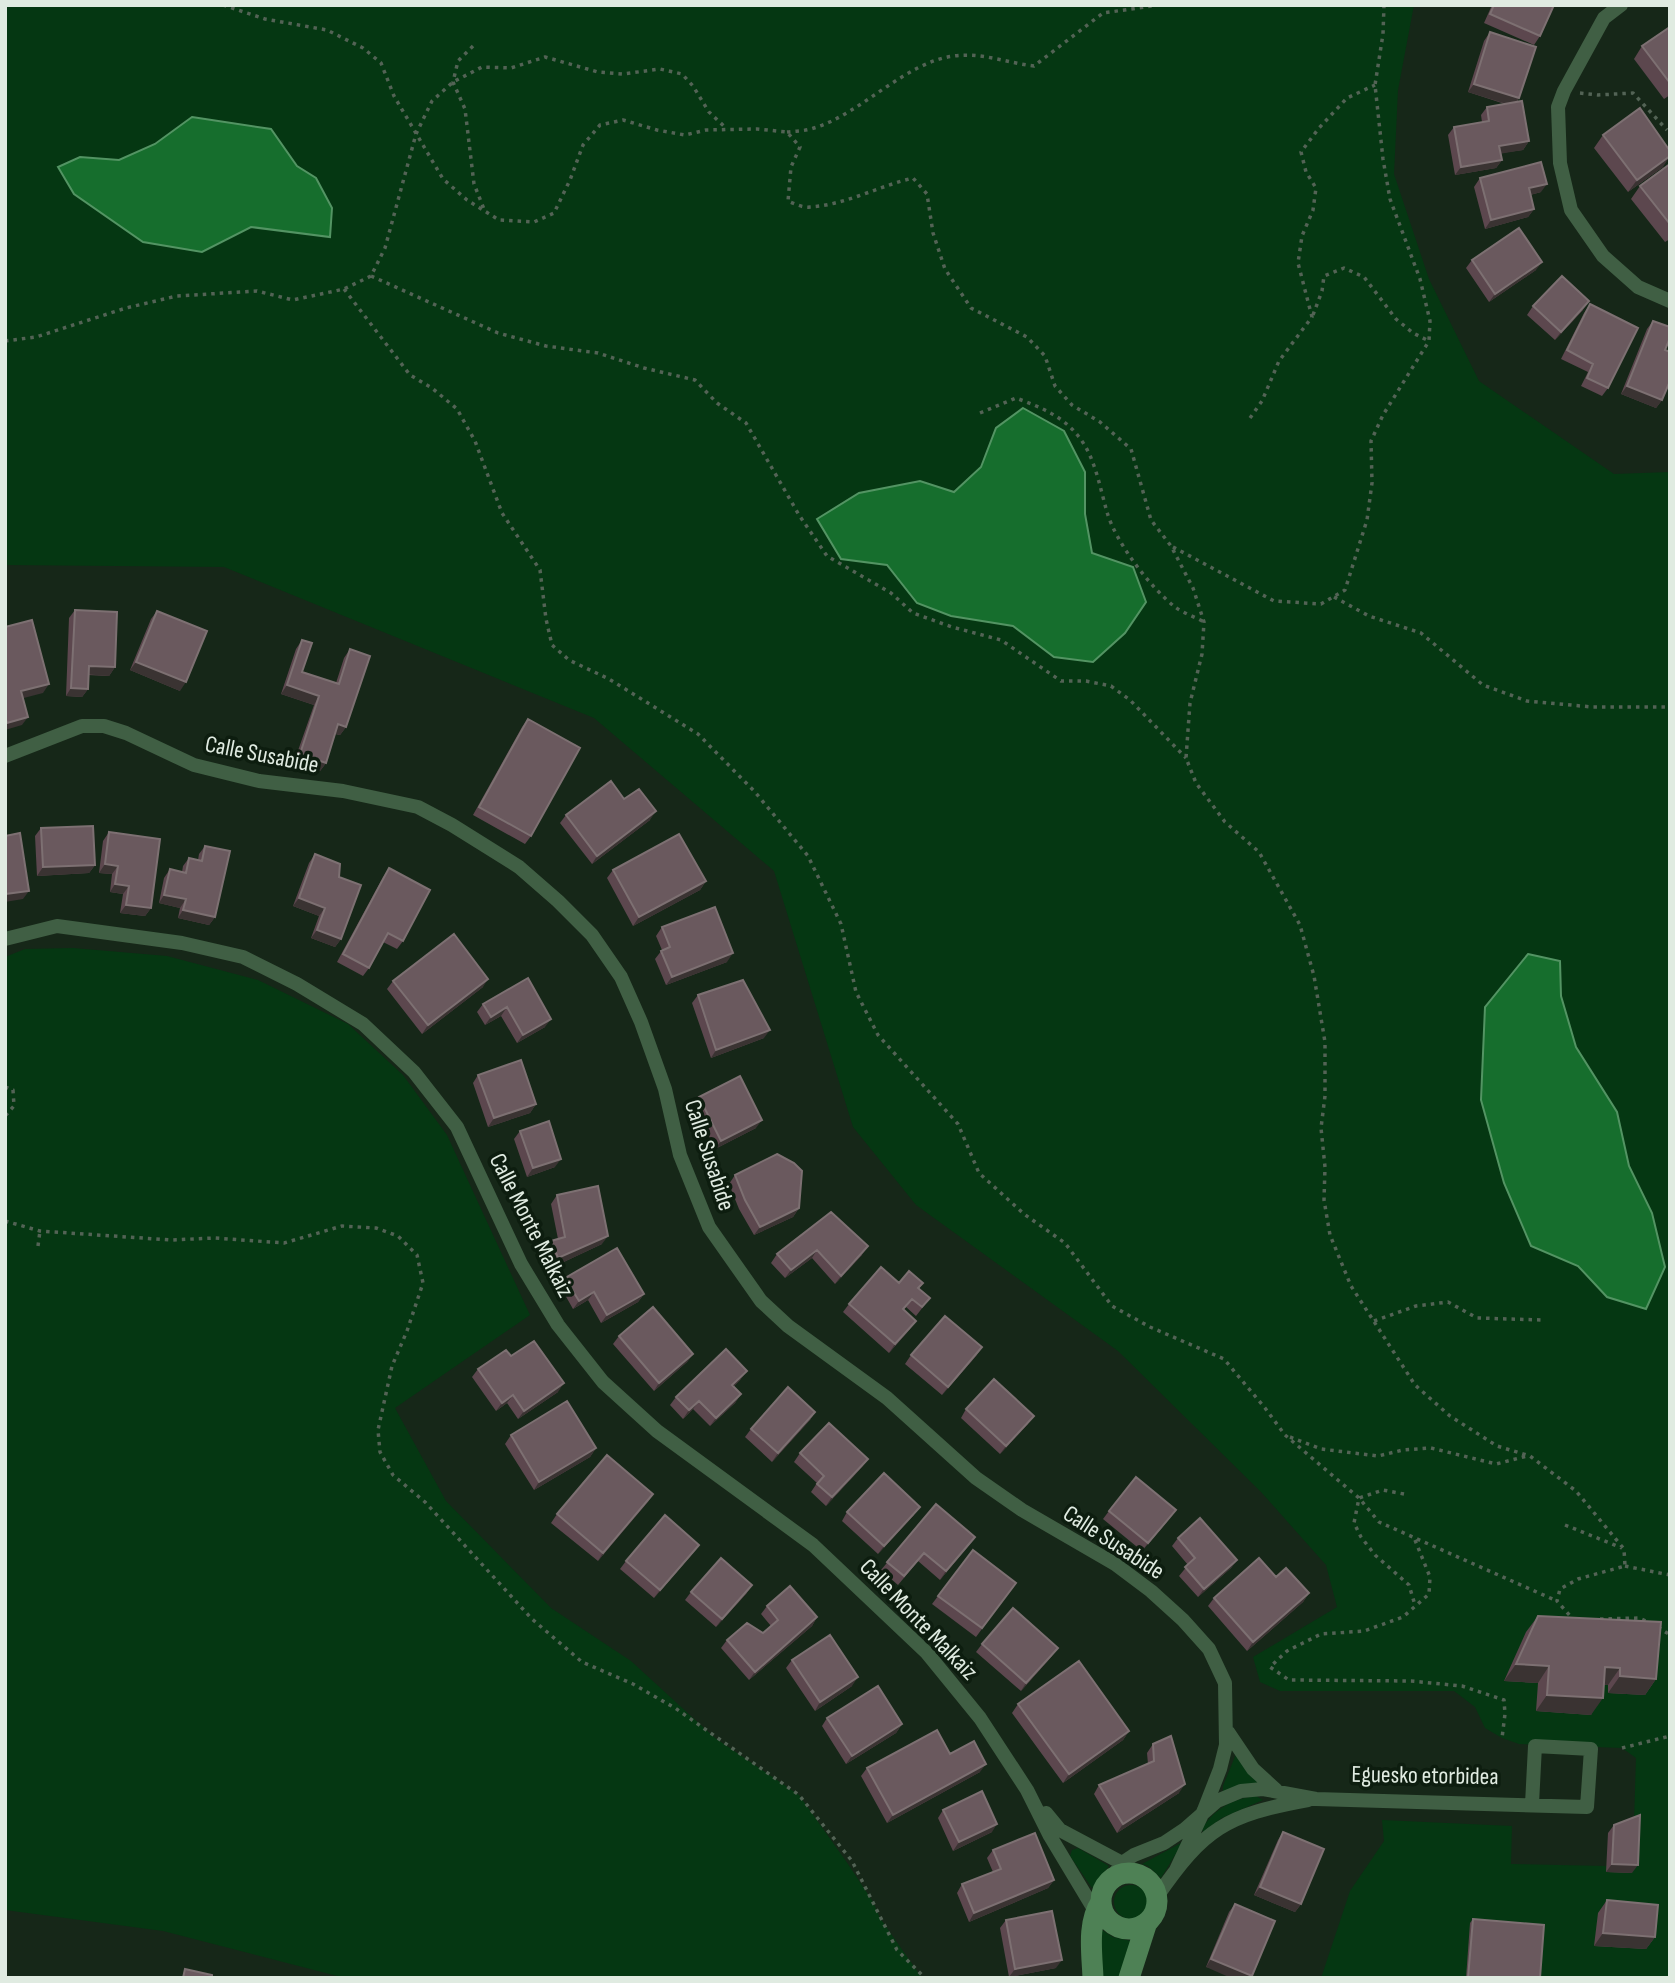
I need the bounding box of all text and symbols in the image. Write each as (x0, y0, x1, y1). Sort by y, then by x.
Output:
street label: Calle Susabide (203, 729, 321, 780)
street label: Calle Susabide (678, 1096, 741, 1214)
street label: Calle Monte Malkaiz (483, 1148, 580, 1302)
street label: Calle Susabide (1058, 1499, 1170, 1586)
street label: Calle Monte Malkaiz (853, 1553, 984, 1686)
street label: Eguesko etorbidea (1351, 1760, 1499, 1791)

